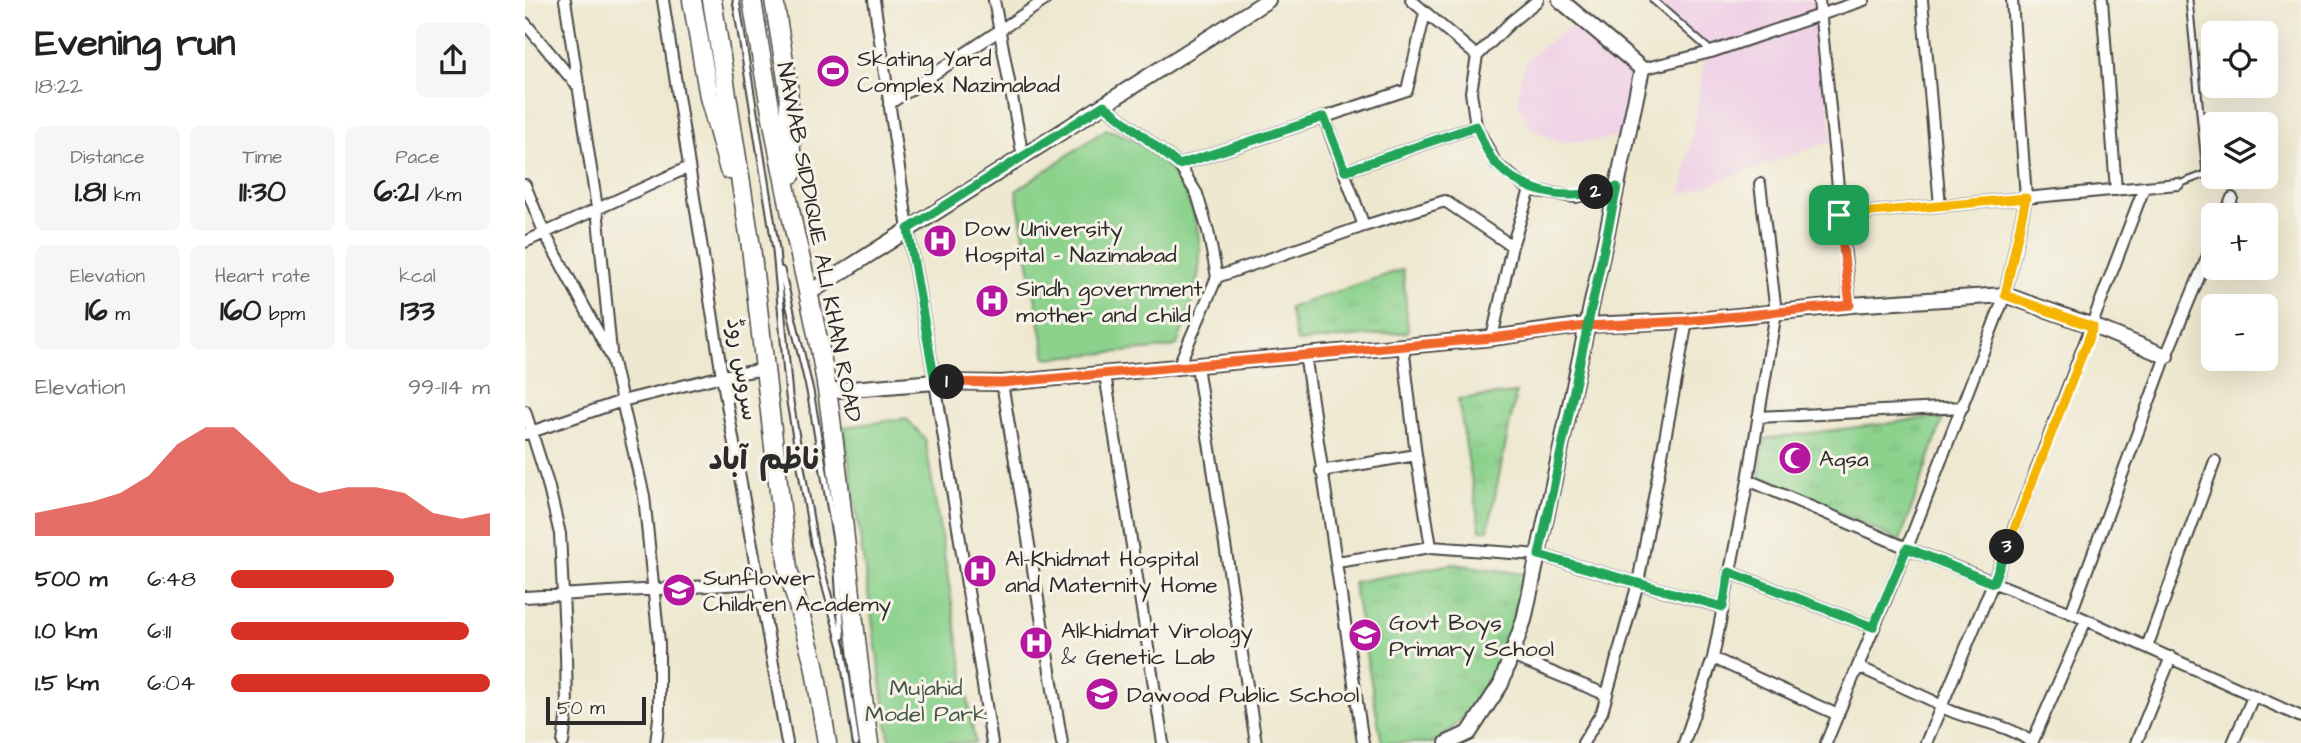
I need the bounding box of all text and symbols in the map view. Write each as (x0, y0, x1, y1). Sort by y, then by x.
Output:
text: Evening run (35, 18, 236, 70)
map controls (2201, 21, 2278, 371)
button: locate (2201, 21, 2278, 98)
button: share (416, 23, 490, 97)
place label: Skating Yard Complex Nazimabad (857, 43, 1060, 101)
sports icon: Skating Yard Complex Nazimabad (814, 52, 852, 90)
street label: NAWAB SIDDIQUE ALI KHAN ROAD (768, 60, 870, 425)
text: 18:22 (35, 70, 83, 102)
button: layers (2201, 112, 2278, 189)
text: Distance (71, 144, 144, 171)
text: Time (243, 144, 282, 171)
text: Pace (395, 144, 440, 171)
text: 1.81 (75, 171, 106, 213)
text: 11:30 (239, 171, 286, 213)
text: 6:21 (374, 171, 419, 213)
pin: 2 (1579, 174, 1613, 210)
text: 2 (1590, 178, 1601, 205)
text: km (106, 182, 140, 209)
text: /km (419, 182, 461, 209)
pin (1809, 185, 1869, 245)
icon: arrive (1820, 196, 1858, 234)
button: + (2201, 203, 2278, 280)
place label: Dow University Hospital - Nazimabad (965, 213, 1177, 271)
hospital icon: Dow University Hospital - Nazimabad (921, 222, 959, 260)
text: Elevation (70, 263, 145, 290)
text: Heart rate (215, 263, 310, 290)
text: kcal (399, 263, 436, 290)
place label: Sindh government mother and child (1016, 273, 1203, 331)
hospital icon: Sindh government mother and child (973, 282, 1011, 320)
text: 16 (85, 290, 108, 332)
text: 160 (220, 290, 261, 332)
text: 133 (400, 290, 435, 332)
button: − (2201, 294, 2278, 371)
text: m (108, 301, 130, 328)
text: bpm (261, 301, 305, 328)
street label: سروس روڈ (718, 315, 766, 423)
pin: 1 (929, 364, 965, 400)
text: 1 (945, 368, 948, 395)
text: Elevation (35, 371, 126, 403)
text: 99–114 m (408, 371, 490, 403)
district label: ناظم آباد (709, 439, 819, 481)
mosque icon: Aqsa (1776, 439, 1814, 477)
place label: Aqsa (1819, 443, 1869, 475)
pin: 3 (1989, 530, 2025, 564)
text: 3 (2002, 533, 2011, 560)
place label: Al-Khidmat Hospital and Maternity Home (1005, 543, 1218, 602)
hospital icon: Al-Khidmat Hospital and Maternity Home (961, 552, 999, 590)
place label: Sunflower Children Academy (703, 562, 892, 621)
text: 500 m (35, 563, 107, 595)
text: 6:48 (147, 563, 196, 595)
school or university icon: Sunflower Children Academy (660, 571, 698, 609)
place label: Govt Boys Primary School (1389, 607, 1554, 666)
text: 1.0 km (35, 615, 97, 647)
text: 6:11 (147, 615, 171, 647)
place label: Alkhidmat Virology & Genetic Lab (1061, 615, 1253, 673)
school or university icon: Govt Boys Primary School (1346, 616, 1384, 654)
hospital icon: Alkhidmat Virology & Genetic Lab (1017, 624, 1055, 662)
text: 1.5 km (35, 667, 99, 699)
text: 6:04 (147, 667, 195, 699)
park label: Mujahid Model Park (865, 672, 987, 730)
school or university icon: Dawood Public School (1083, 675, 1121, 713)
place label: Dawood Public School (1127, 679, 1359, 711)
scale bar (546, 694, 646, 726)
text: 50 m (557, 695, 605, 722)

